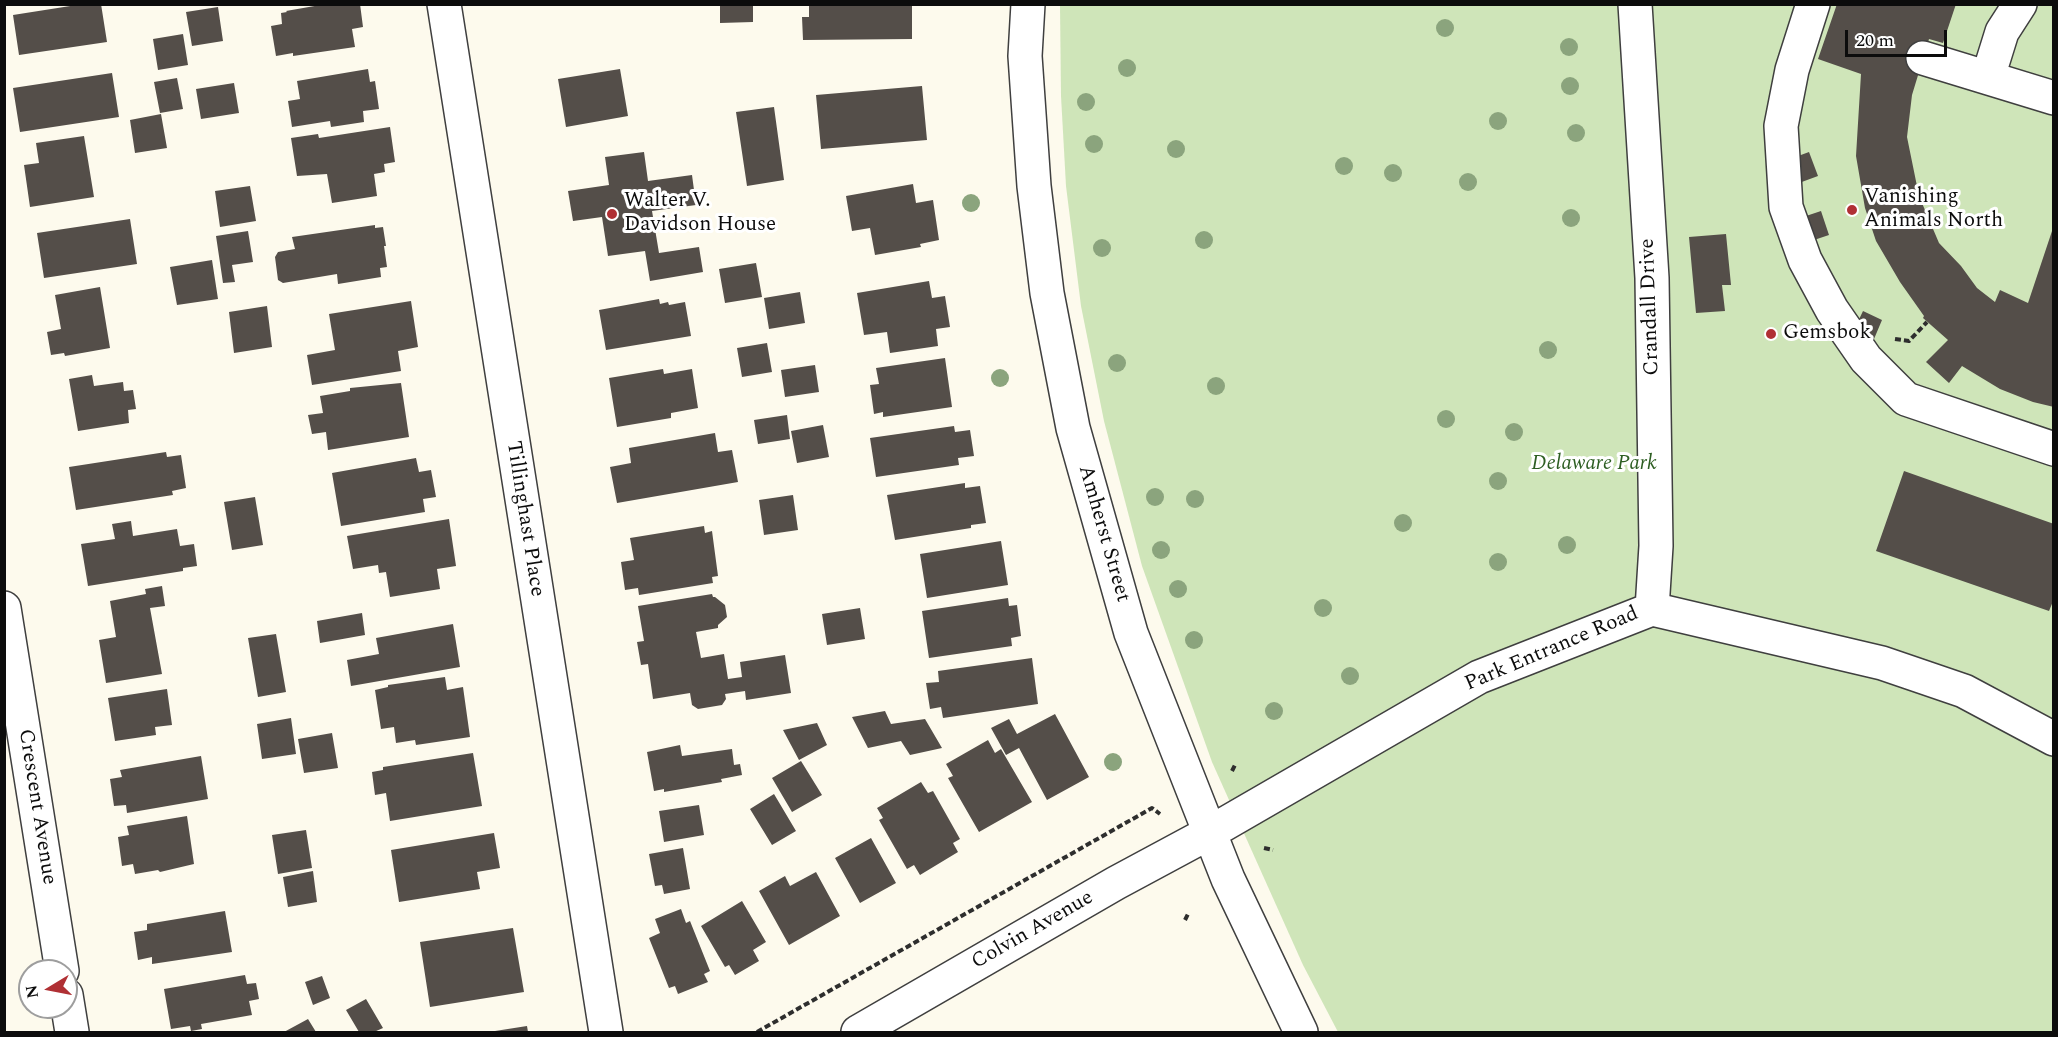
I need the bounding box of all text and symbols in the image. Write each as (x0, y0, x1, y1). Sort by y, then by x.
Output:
scale bar (1848, 18, 1950, 56)
text: 20 m (1856, 27, 1894, 54)
place label: Vanishing Animals North (1864, 185, 2003, 235)
place label: Walter V. Davidson House (624, 189, 776, 239)
marker: Vanishing Animals North (1845, 203, 1859, 217)
marker: Walter V. Davidson House (605, 207, 619, 221)
street label: Crandall Drive (1636, 238, 1666, 376)
place label: Gemsbok (1783, 321, 1871, 347)
marker: Gemsbok (1764, 327, 1778, 341)
street label: Tillinghast Place (499, 439, 549, 599)
park label: Delaware Park (1531, 452, 1657, 478)
street label: Amherst Street (1071, 463, 1135, 605)
street label: Park Entrance Road (1461, 602, 1643, 698)
street label: Crescent Avenue (11, 727, 61, 887)
street label: Colvin Avenue (968, 886, 1098, 976)
north arrow (18, 959, 78, 1019)
text: N (19, 983, 45, 1000)

